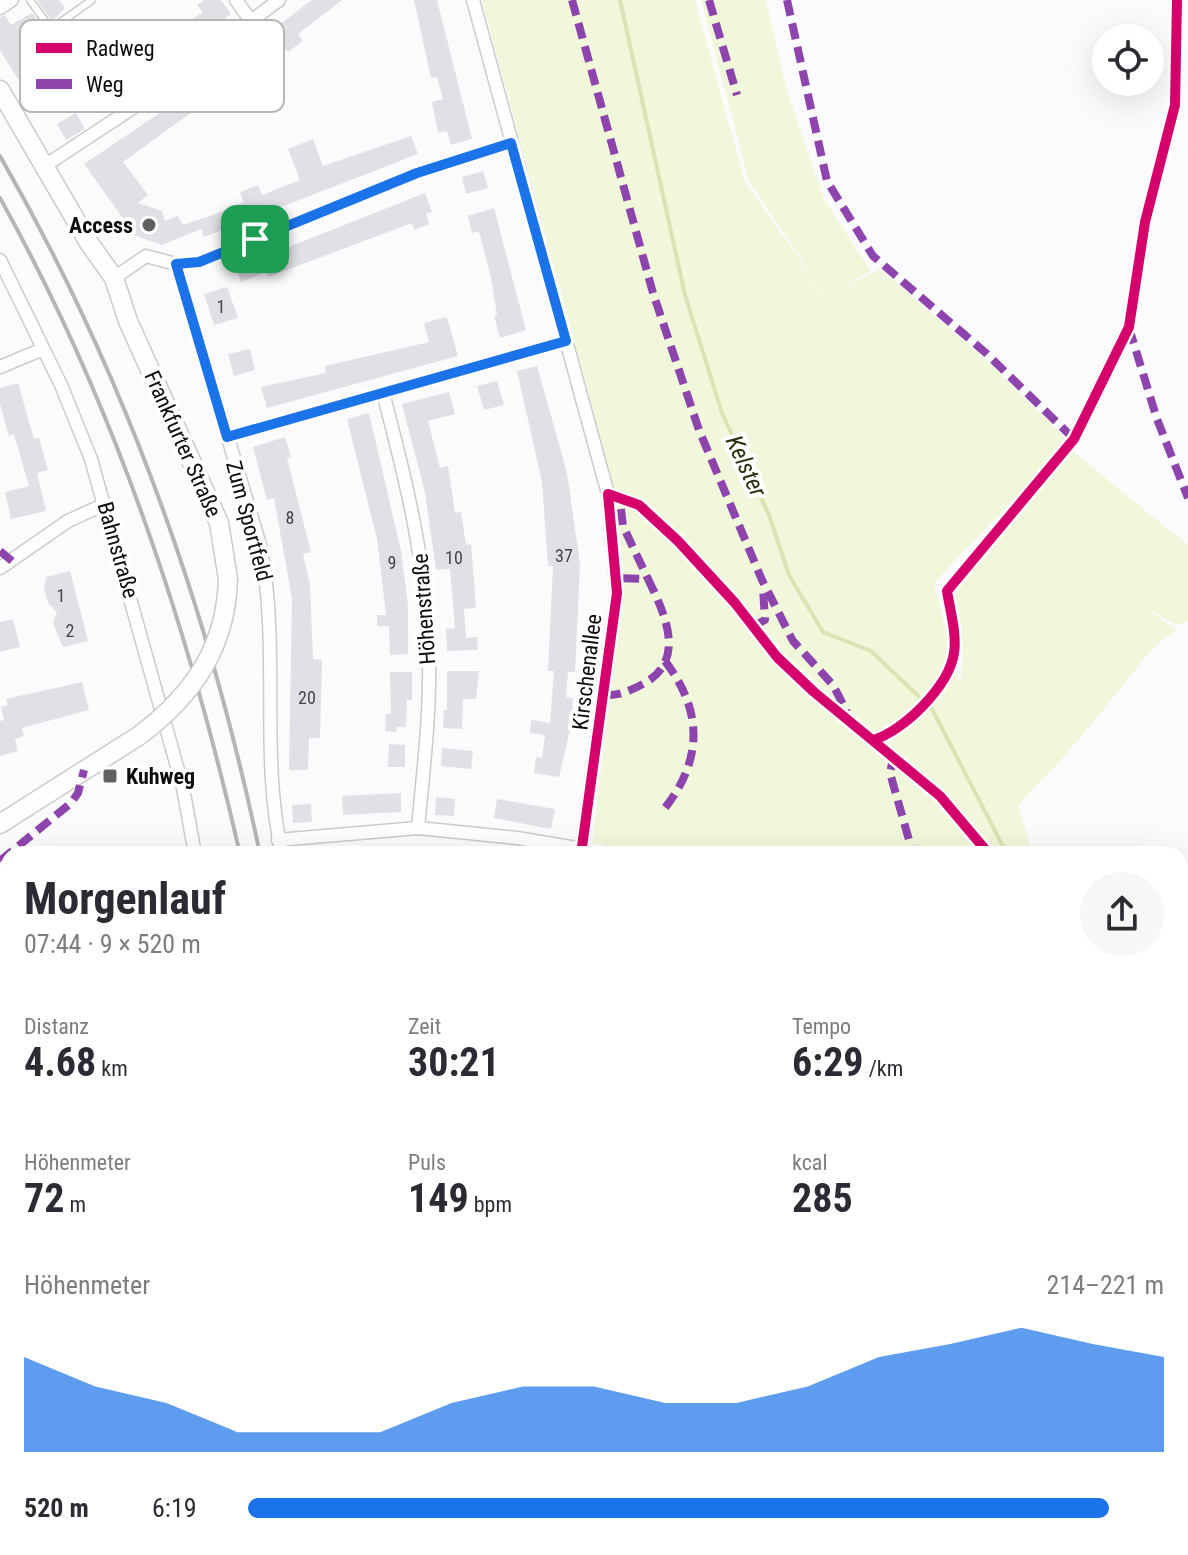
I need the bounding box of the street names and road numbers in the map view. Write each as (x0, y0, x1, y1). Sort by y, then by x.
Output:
street label: Frankfurter Straße (140, 367, 226, 521)
street label: Zum Sportfeld (221, 458, 277, 584)
street label: Bahnstraße (92, 499, 144, 601)
street label: Höhenstraße (408, 553, 440, 665)
street label: Kirschenallee (567, 613, 607, 731)

